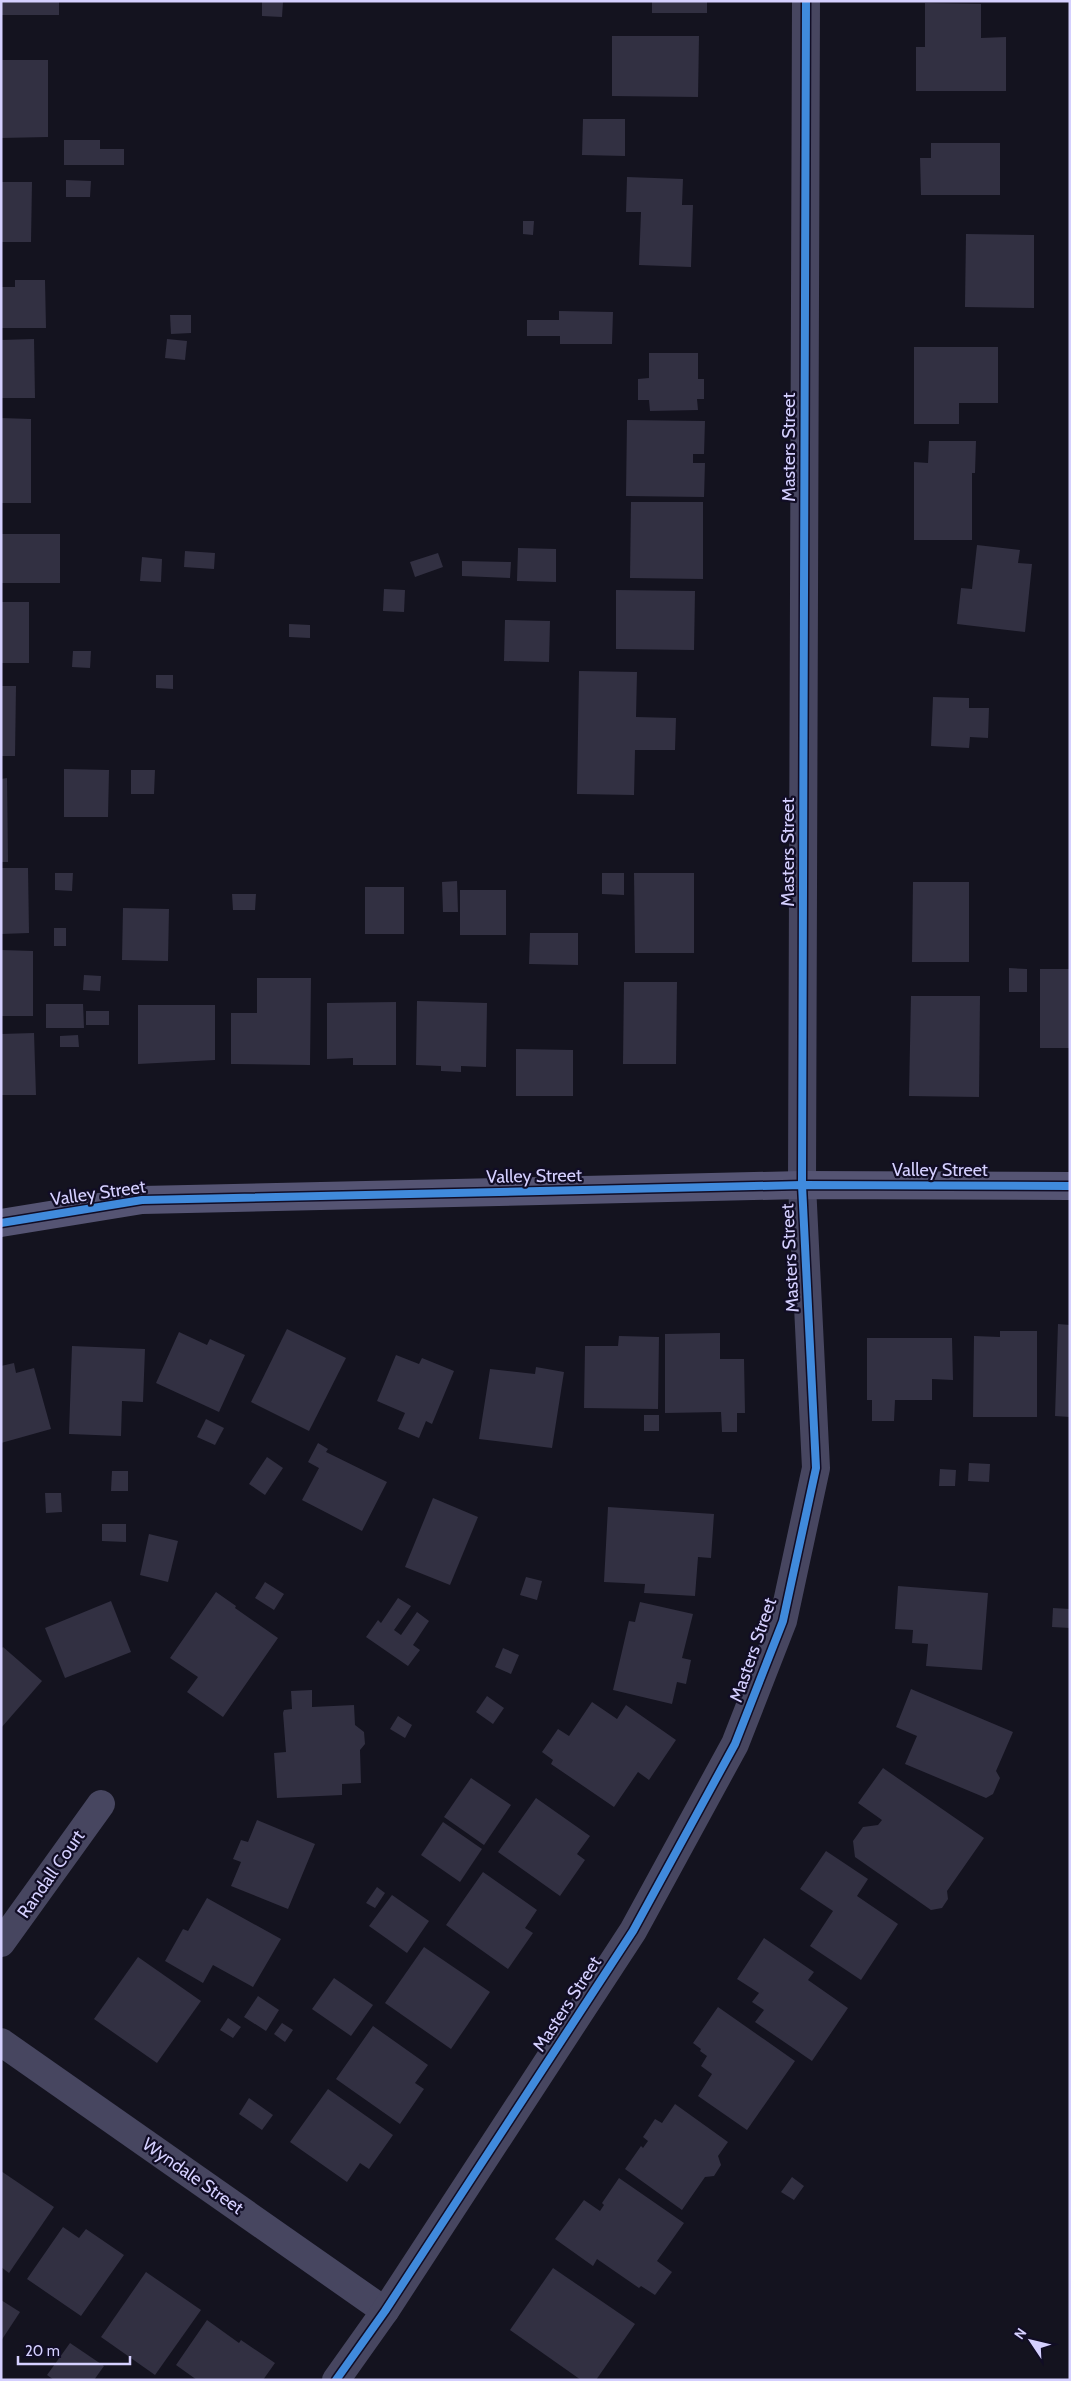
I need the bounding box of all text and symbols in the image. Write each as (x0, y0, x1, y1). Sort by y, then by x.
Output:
street label: Masters Street (778, 392, 800, 502)
street label: Masters Street (777, 797, 799, 907)
street label: Valley Street (892, 1159, 988, 1181)
street label: Valley Street (486, 1164, 582, 1188)
street label: Valley Street (49, 1175, 147, 1211)
street label: Masters Street (776, 1203, 804, 1313)
street label: Masters Street (725, 1595, 781, 1705)
street label: Randall Court (13, 1826, 89, 1922)
street label: Masters Street (528, 1952, 606, 2056)
street label: Wyndale Street (138, 2133, 248, 2219)
north arrow (1006, 2316, 1056, 2366)
text: N (1010, 2324, 1031, 2343)
scale bar (18, 2334, 130, 2366)
text: 20 m (25, 2342, 60, 2360)

